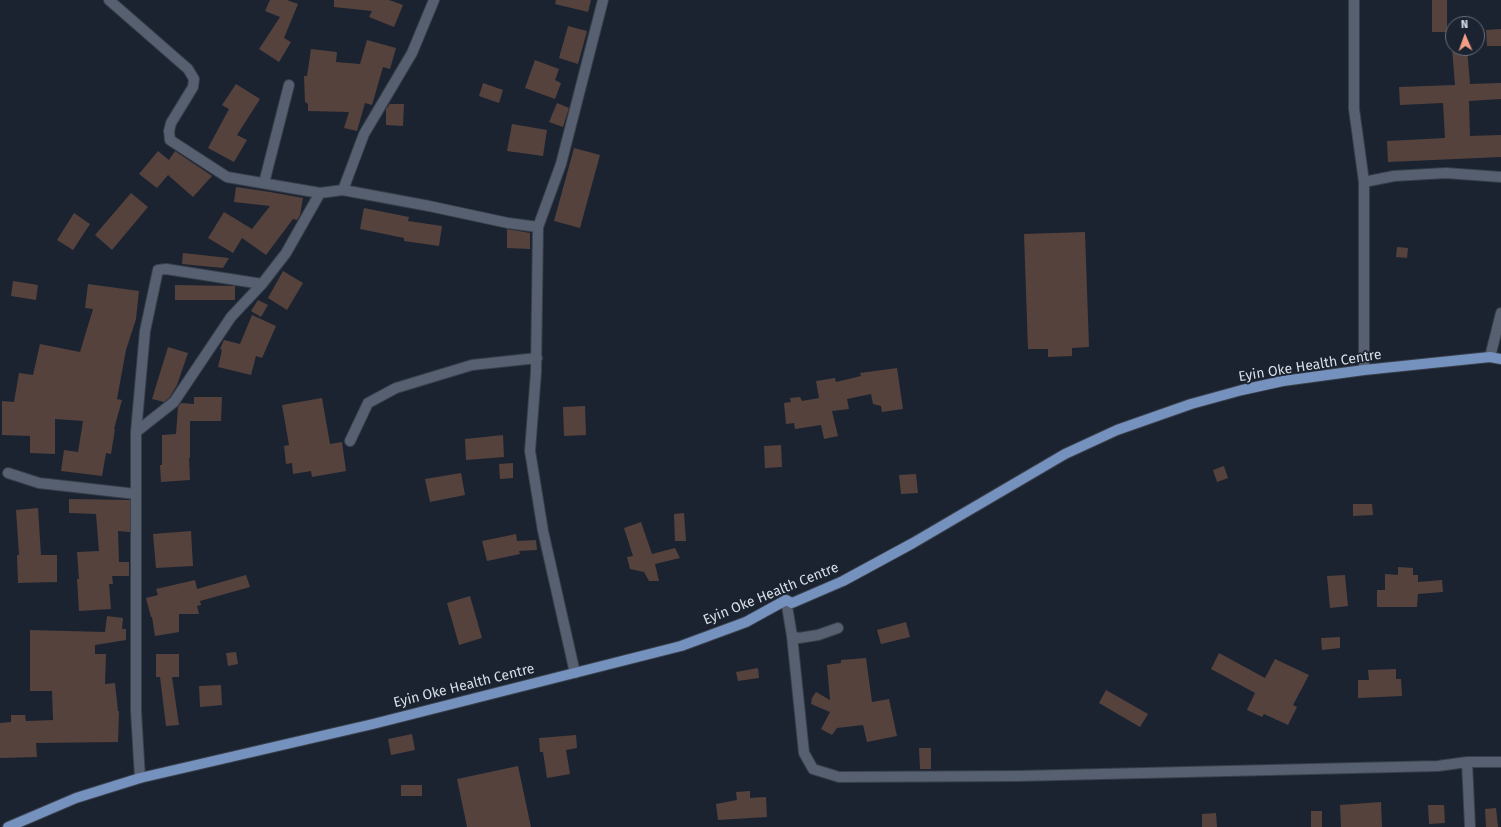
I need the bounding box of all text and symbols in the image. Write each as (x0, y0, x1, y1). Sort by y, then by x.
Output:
north arrow (1445, 16, 1485, 56)
text: N (1461, 18, 1468, 31)
street label: Eyin Oke Health Centre (1237, 346, 1383, 386)
street label: Eyin Oke Health Centre (701, 559, 841, 629)
street label: Eyin Oke Health Centre (392, 660, 536, 712)

